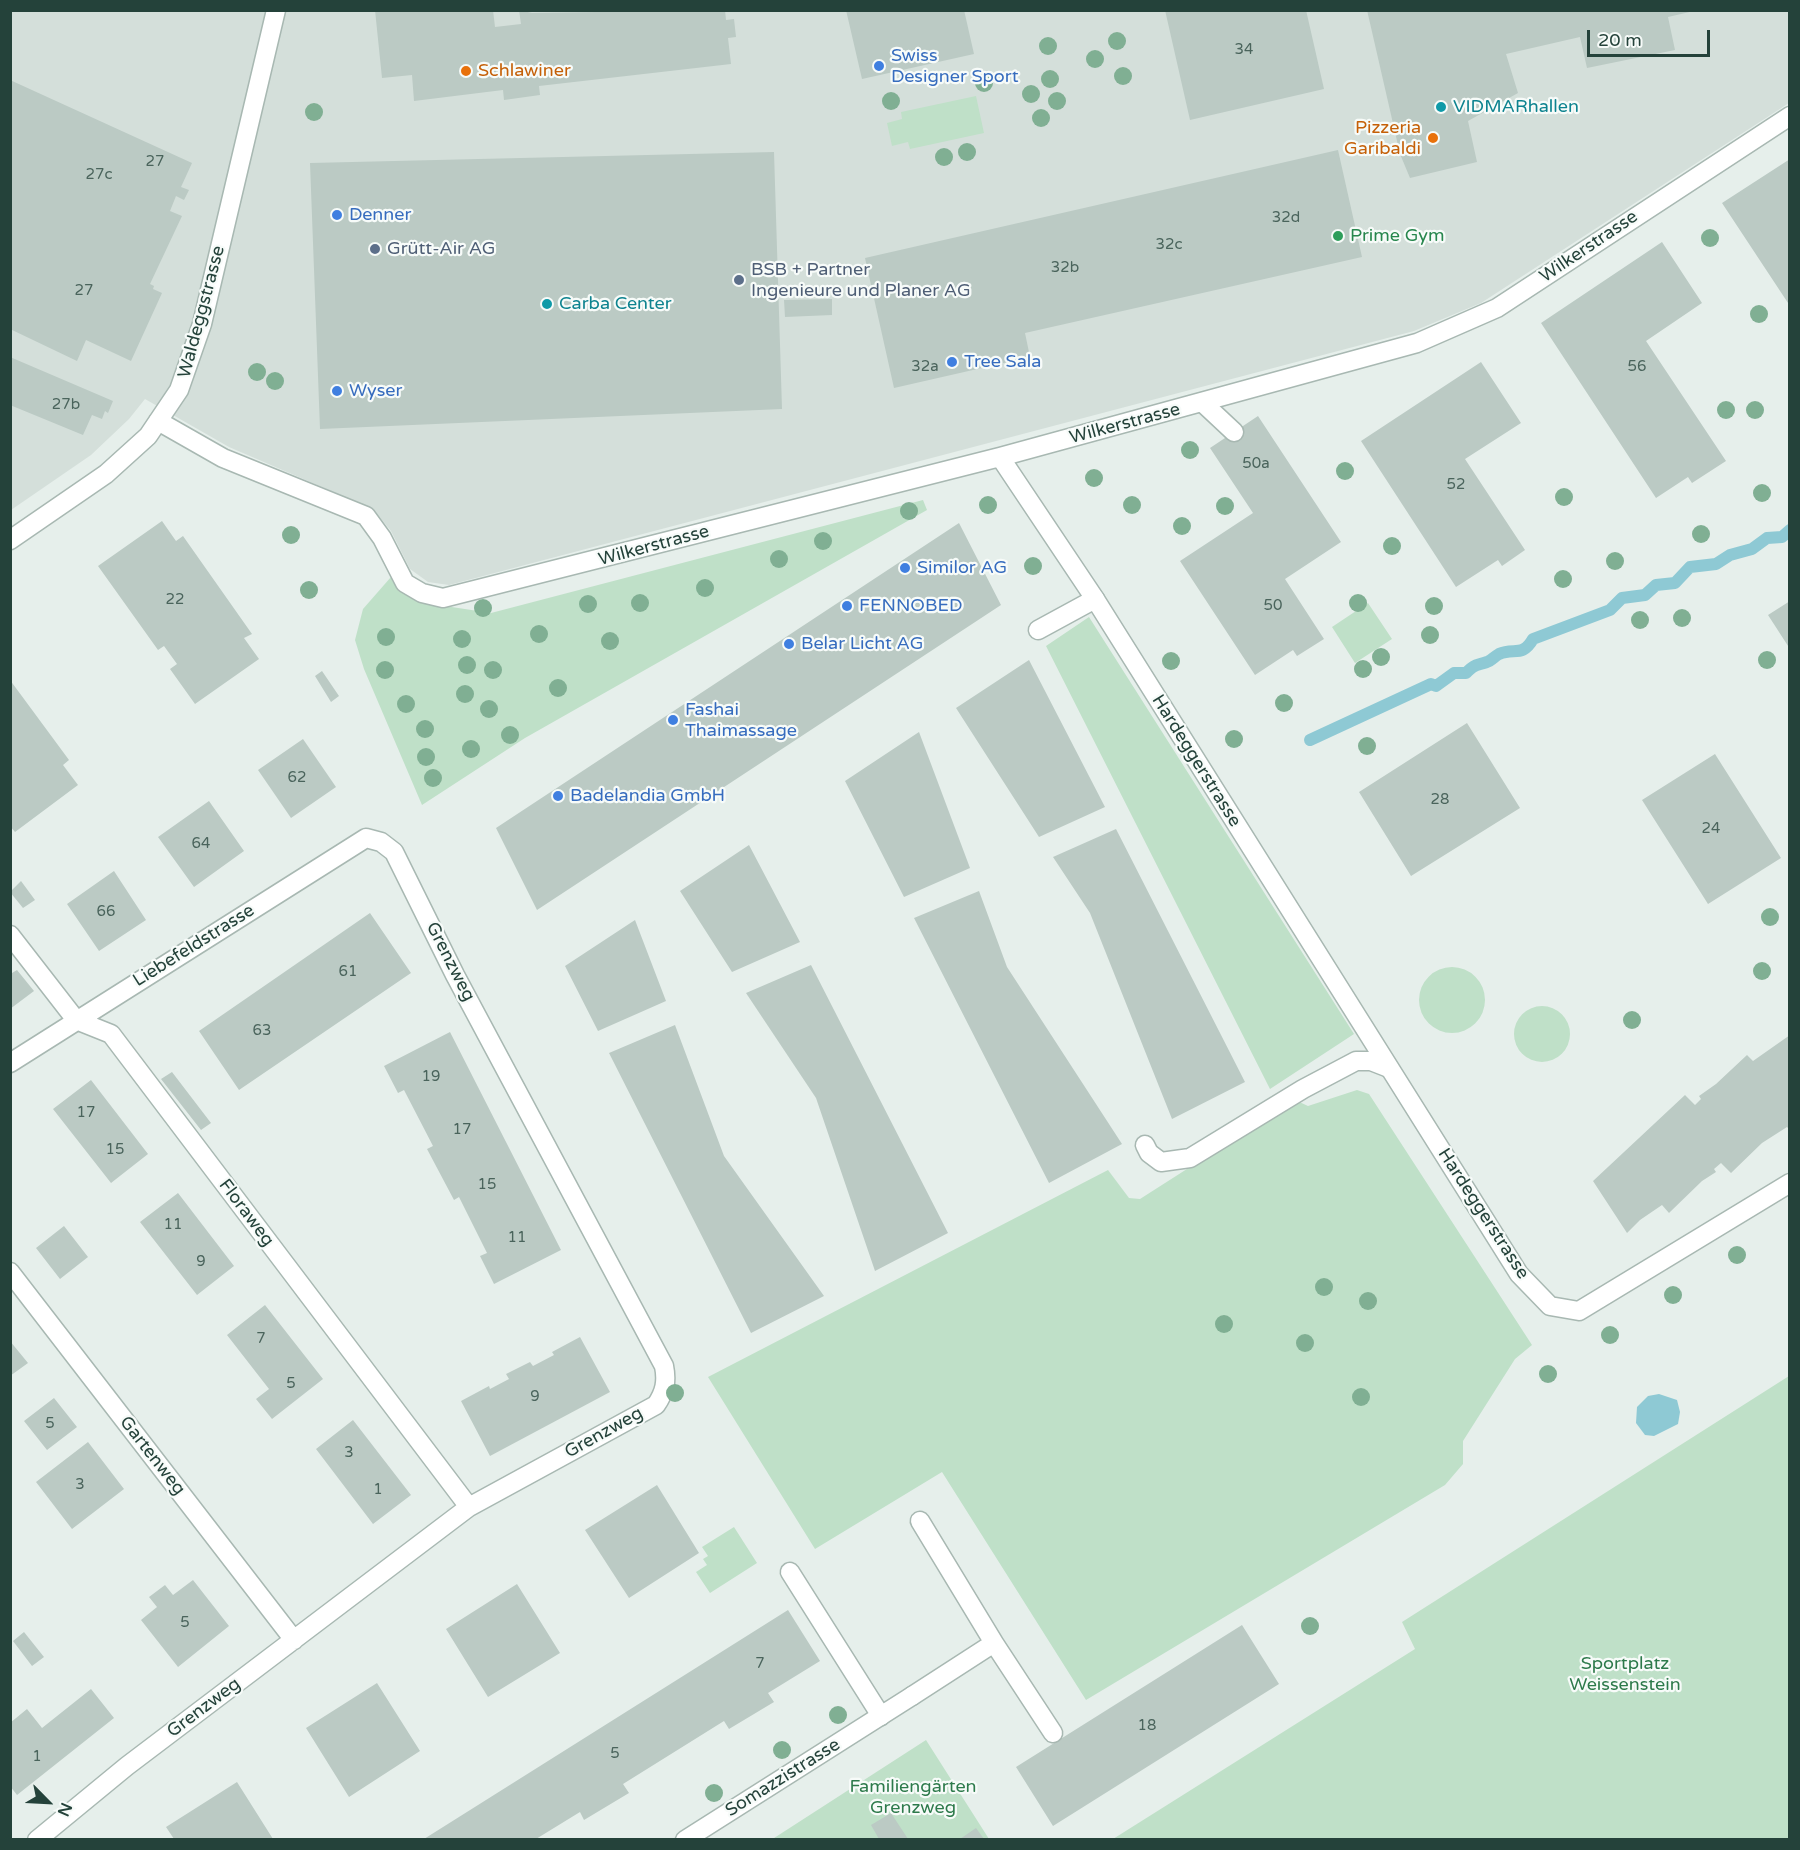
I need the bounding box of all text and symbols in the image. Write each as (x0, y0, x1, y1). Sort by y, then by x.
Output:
scale bar (1590, 18, 1713, 56)
text: 20 m (1598, 29, 1642, 51)
house number: 34 (1235, 41, 1253, 59)
place label: Swiss Designer Sport (891, 45, 1019, 88)
marker: Swiss Designer Sport (872, 59, 886, 73)
place label: Schlawiner (478, 60, 571, 82)
marker: Schlawiner (459, 64, 473, 78)
place label: VIDMARhallen (1453, 96, 1579, 118)
marker: VIDMARhallen (1434, 100, 1448, 114)
place label: Pizzeria Garibaldi (1344, 117, 1421, 160)
marker: Pizzeria Garibaldi (1426, 131, 1440, 145)
house number: 27 (146, 153, 164, 171)
house number: 27c (86, 166, 112, 184)
place label: Denner (349, 204, 411, 226)
street label: Wilkerstrasse (1536, 206, 1642, 288)
marker: Denner (330, 208, 344, 222)
house number: 32d (1272, 209, 1300, 227)
place label: Prime Gym (1350, 225, 1445, 247)
marker: Prime Gym (1331, 229, 1345, 243)
house number: 32c (1156, 236, 1182, 254)
place label: Grütt-Air AG (387, 238, 495, 260)
marker: Grütt-Air AG (368, 242, 382, 256)
street label: Waldeggstrasse (174, 243, 230, 381)
place label: BSB + Partner Ingenieure und Planer AG (751, 259, 971, 302)
house number: 32b (1051, 259, 1079, 277)
marker: BSB + Partner Ingenieure und Planer AG (732, 273, 746, 287)
house number: 27 (75, 282, 93, 300)
place label: Carba Center (559, 293, 672, 315)
marker: Carba Center (540, 297, 554, 311)
place label: Tree Sala (964, 351, 1041, 373)
marker: Tree Sala (945, 355, 959, 369)
house number: 32a (911, 358, 939, 376)
house number: 56 (1628, 358, 1646, 376)
place label: Wyser (349, 380, 402, 402)
marker: Wyser (330, 384, 344, 398)
house number: 27b (52, 396, 80, 414)
street label: Wilkerstrasse (1067, 399, 1183, 449)
house number: 50a (1242, 455, 1270, 473)
house number: 52 (1447, 476, 1465, 494)
street label: Wilkerstrasse (596, 521, 712, 571)
place label: Similor AG (917, 557, 1007, 579)
marker: Similor AG (898, 561, 912, 575)
house number: 22 (166, 591, 184, 609)
place label: FENNOBED (859, 595, 962, 617)
house number: 50 (1264, 597, 1282, 615)
marker: FENNOBED (840, 599, 854, 613)
place label: Belar Licht AG (801, 633, 923, 655)
marker: Belar Licht AG (782, 637, 796, 651)
street label: Hardeggerstrasse (1147, 691, 1245, 831)
place label: Fashai Thaimassage (685, 699, 797, 742)
marker: Fashai Thaimassage (666, 713, 680, 727)
house number: 62 (288, 769, 306, 787)
place label: Badelandia GmbH (570, 785, 725, 807)
marker: Badelandia GmbH (551, 789, 565, 803)
house number: 28 (1431, 791, 1449, 809)
house number: 24 (1702, 820, 1720, 838)
house number: 64 (192, 835, 210, 853)
street label: Liebefeldstrasse (129, 900, 259, 992)
house number: 66 (97, 903, 115, 921)
street label: Grenzweg (421, 919, 479, 1005)
house number: 61 (339, 963, 357, 981)
house number: 63 (253, 1022, 271, 1040)
house number: 19 (422, 1068, 440, 1086)
house number: 17 (77, 1104, 95, 1122)
house number: 17 (453, 1121, 471, 1139)
house number: 15 (106, 1141, 124, 1159)
street label: Hardeggerstrasse (1433, 1145, 1533, 1283)
street label: Floraweg (214, 1175, 278, 1251)
house number: 15 (478, 1176, 496, 1194)
house number: 11 (164, 1216, 182, 1234)
house number: 11 (508, 1229, 526, 1247)
house number: 9 (196, 1253, 206, 1271)
house number: 7 (256, 1330, 266, 1348)
house number: 5 (286, 1375, 296, 1393)
house number: 9 (530, 1388, 540, 1406)
street label: Grenzweg (561, 1403, 647, 1463)
street label: Gartenweg (115, 1412, 189, 1500)
house number: 5 (45, 1415, 55, 1433)
house number: 3 (344, 1444, 354, 1462)
house number: 3 (75, 1476, 85, 1494)
house number: 1 (373, 1481, 383, 1499)
house number: 5 (180, 1614, 190, 1632)
park label: Sportplatz Weissenstein (1569, 1653, 1681, 1696)
house number: 7 (755, 1655, 765, 1673)
street label: Grenzweg (163, 1673, 245, 1743)
house number: 18 (1138, 1717, 1156, 1735)
street label: Somazzistrasse (722, 1734, 844, 1822)
house number: 5 (610, 1745, 620, 1763)
house number: 1 (32, 1748, 42, 1766)
north arrow (18, 1772, 78, 1832)
park label: Familiengärten Grenzweg (849, 1776, 977, 1818)
text: N (53, 1799, 76, 1819)

